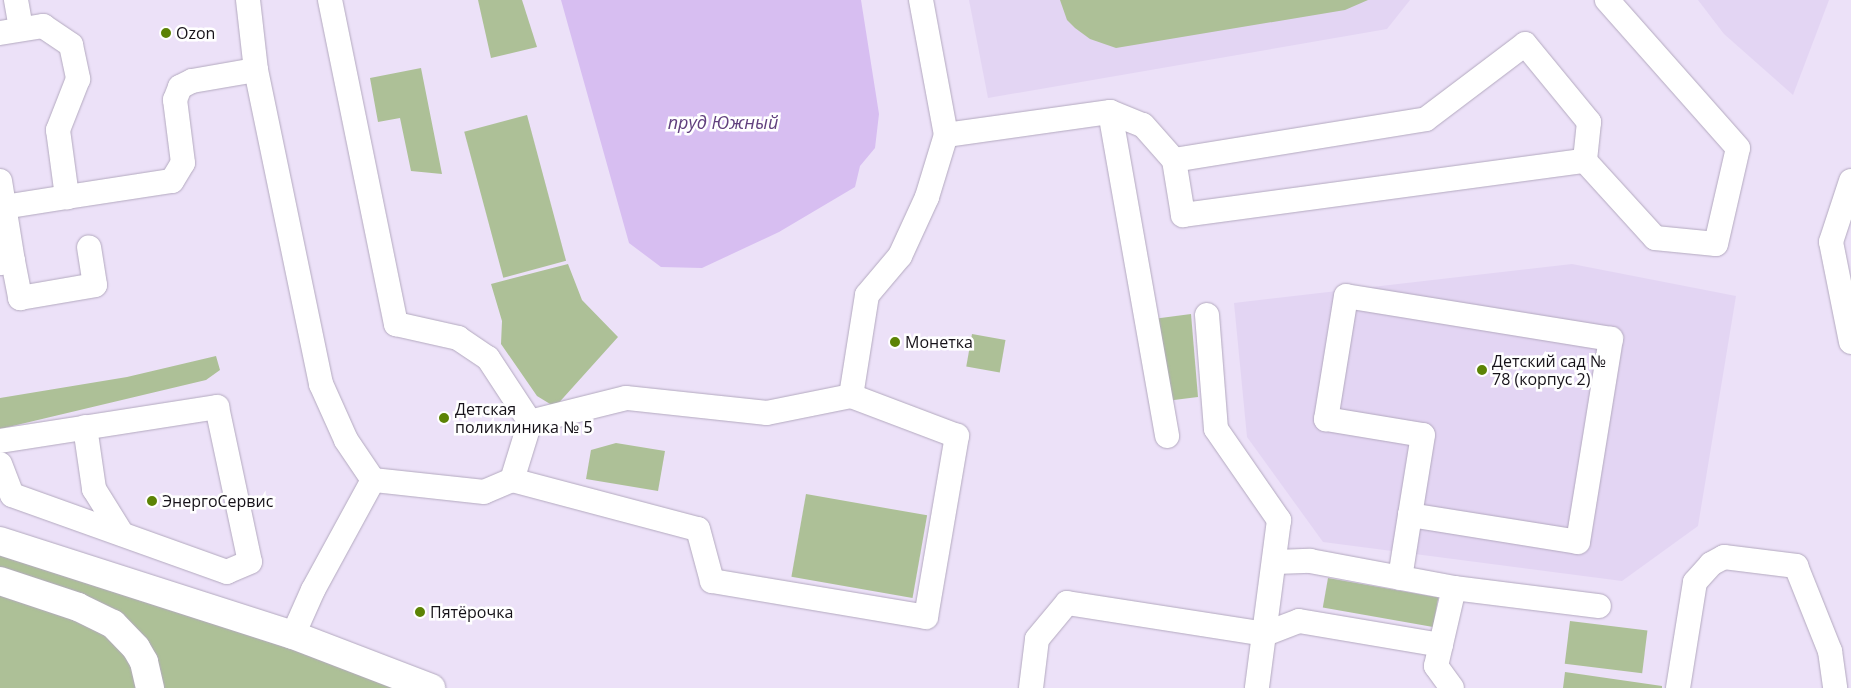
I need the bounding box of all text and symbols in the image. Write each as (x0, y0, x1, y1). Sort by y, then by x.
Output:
place label: Ozon (176, 23, 215, 43)
marker: Ozon (160, 27, 172, 39)
water label: пруд Южный (668, 111, 778, 133)
place label: Монетка (905, 332, 973, 352)
marker: Монетка (889, 336, 901, 348)
place label: Детский сад № 78 (корпус 2) (1492, 351, 1606, 389)
marker: Детский сад № 78 (корпус 2) (1476, 364, 1488, 376)
place label: Детская поликлиника № 5 (455, 399, 593, 437)
marker: Детская поликлиника № 5 (437, 411, 451, 425)
place label: ЭнергоСервис (162, 491, 273, 511)
marker: ЭнергоСервис (146, 495, 158, 507)
place label: Пятёрочка (430, 602, 513, 622)
marker: Пятёрочка (414, 606, 426, 618)

